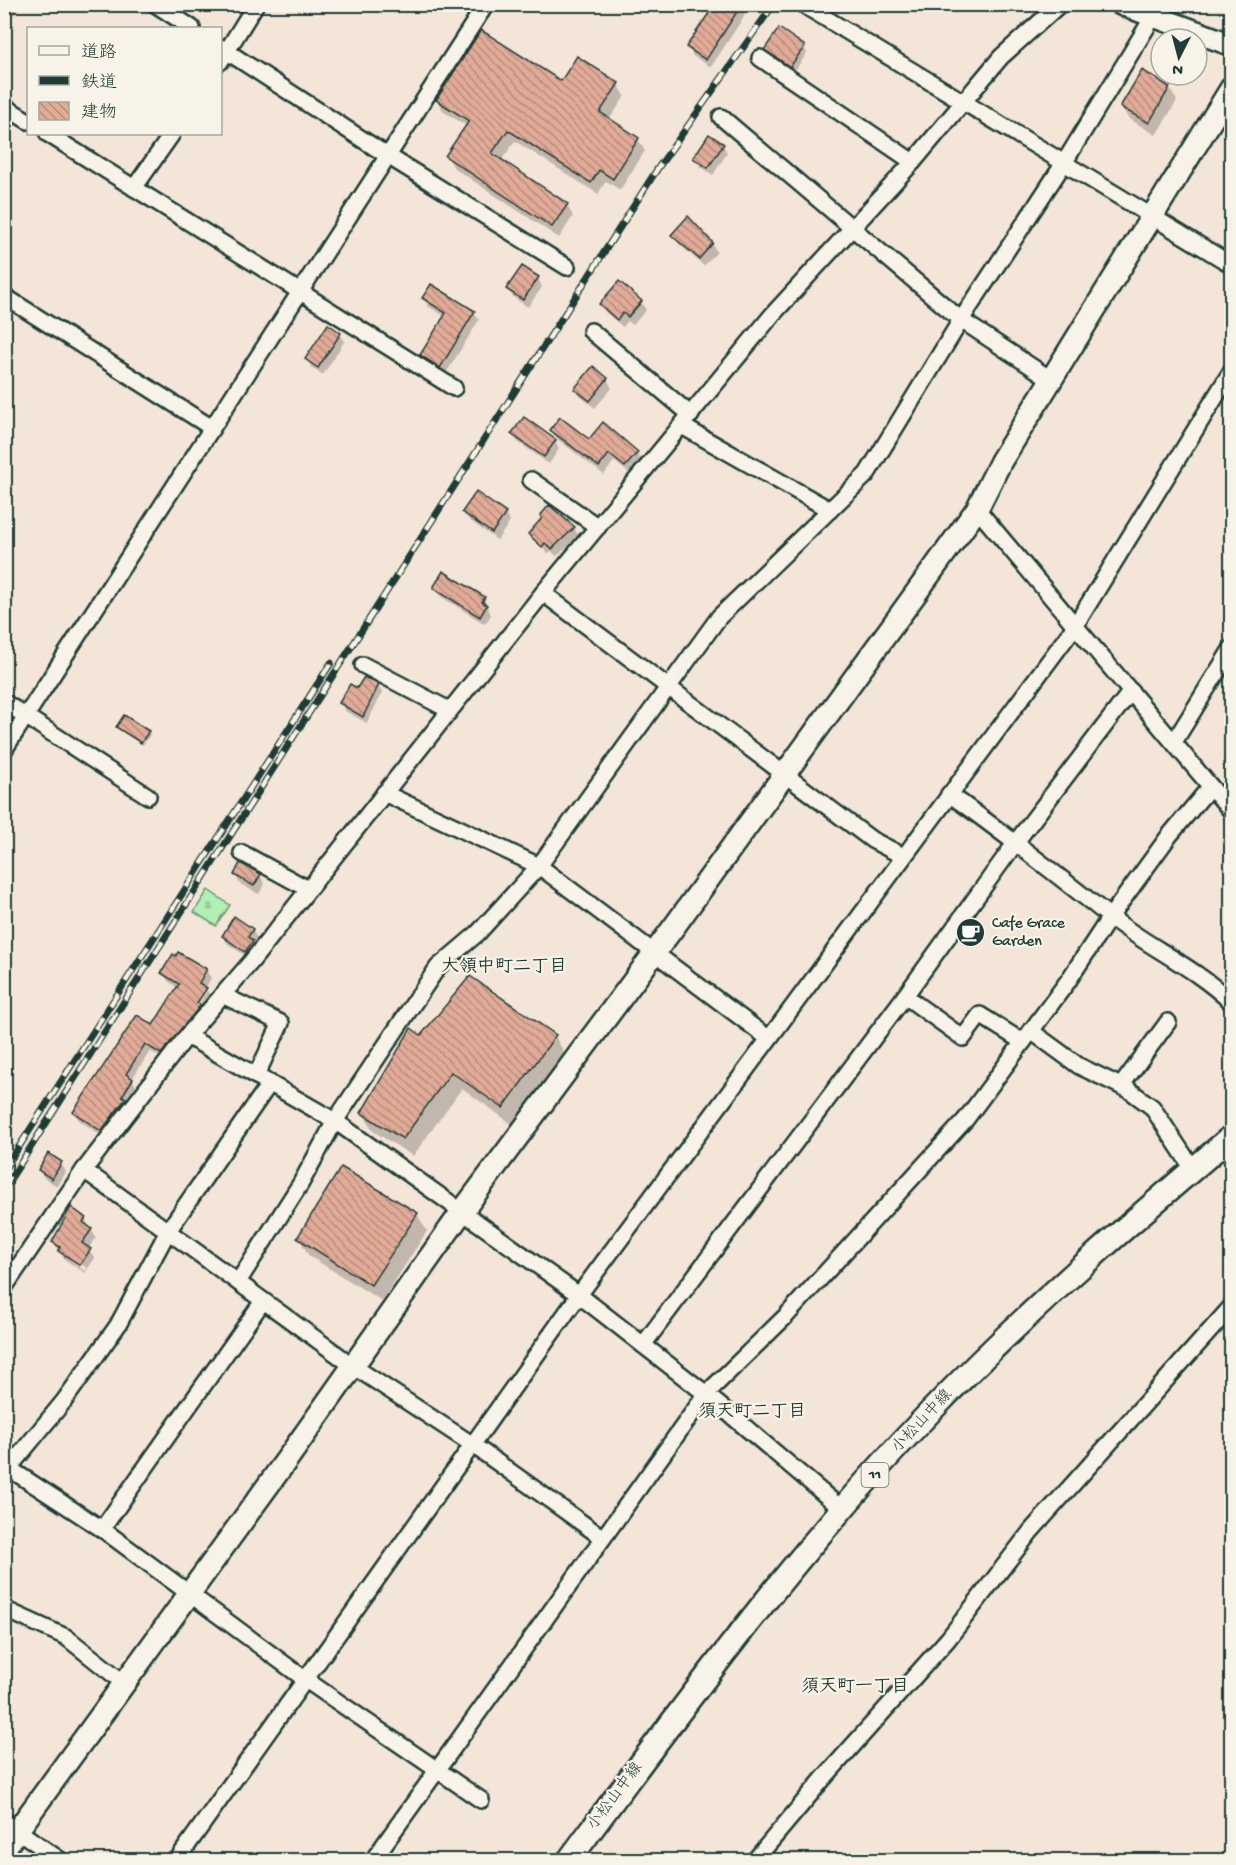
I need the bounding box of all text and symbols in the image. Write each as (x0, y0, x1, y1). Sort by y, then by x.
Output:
legend (27, 27, 222, 135)
north arrow (1149, 27, 1209, 87)
text: 道路 (81, 42, 117, 64)
text: N (1171, 58, 1184, 78)
text: 鉄道 (81, 72, 117, 94)
text: 建物 (81, 102, 117, 124)
place label: Cafe Grace Garden (992, 915, 1066, 952)
cafe icon: Cafe Grace Garden (955, 917, 987, 949)
district label: 大領中町二丁目 (441, 956, 567, 978)
street label: 小松山中線 (887, 1385, 957, 1458)
district label: 須天町二丁目 (698, 1402, 806, 1423)
road number: 11 (862, 1463, 888, 1487)
district label: 須天町一丁目 (801, 1677, 909, 1698)
street label: 小松山中線 (583, 1758, 648, 1835)

